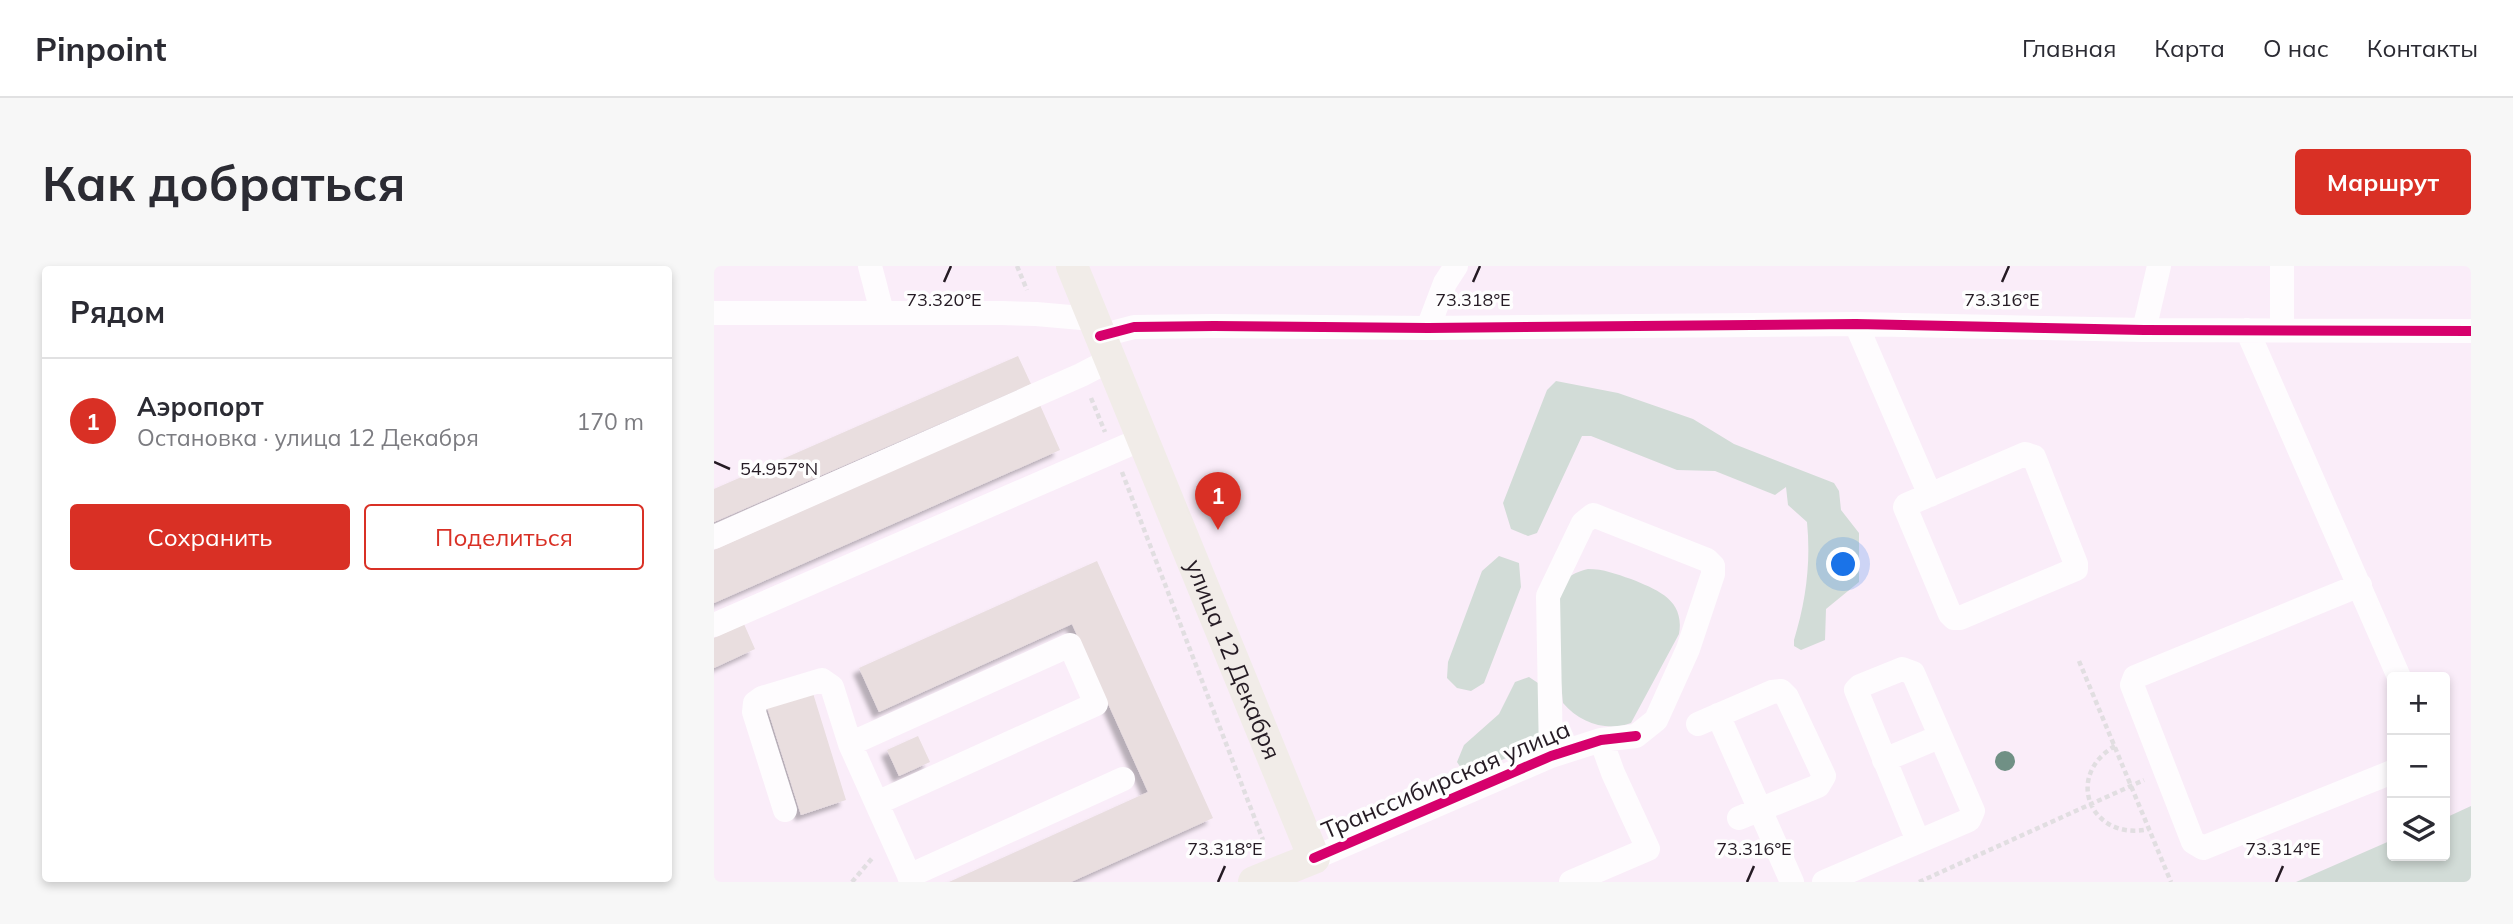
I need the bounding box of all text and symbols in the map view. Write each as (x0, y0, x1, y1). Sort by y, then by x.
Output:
text: Pinpoint (35, 28, 167, 69)
text: Главная (2022, 33, 2116, 63)
text: Карта (2154, 33, 2225, 63)
text: О нас (2263, 33, 2329, 63)
text: Контакты (2367, 33, 2478, 63)
button: Маршрут (2295, 149, 2471, 215)
text: Как добраться (42, 152, 405, 213)
text: 73.320°E (906, 288, 982, 311)
text: 73.318°E (1435, 288, 1511, 311)
text: 73.316°E (1964, 288, 2040, 311)
text: Рядом (70, 293, 165, 331)
text: Аэропорт (137, 390, 264, 423)
text: 1 (86, 407, 100, 436)
text: 170 m (576, 407, 644, 436)
text: Остановка · улица 12 Декабря (137, 423, 479, 452)
text: 54.957°N (740, 457, 818, 480)
pin: 1 (1195, 472, 1241, 530)
button: Сохранить (70, 504, 350, 570)
button: Поделиться (364, 504, 644, 570)
your location (1826, 547, 1860, 581)
street label: улица 12 Декабря (1180, 555, 1288, 763)
map controls (2387, 672, 2450, 861)
button: + (2387, 672, 2450, 735)
street label: Транссибирская улица (1317, 713, 1574, 845)
button: − (2387, 735, 2450, 798)
button: layers (2387, 798, 2450, 861)
text: 73.318°E (1187, 837, 1263, 860)
text: 73.316°E (1716, 837, 1792, 860)
text: 73.314°E (2245, 837, 2321, 860)

